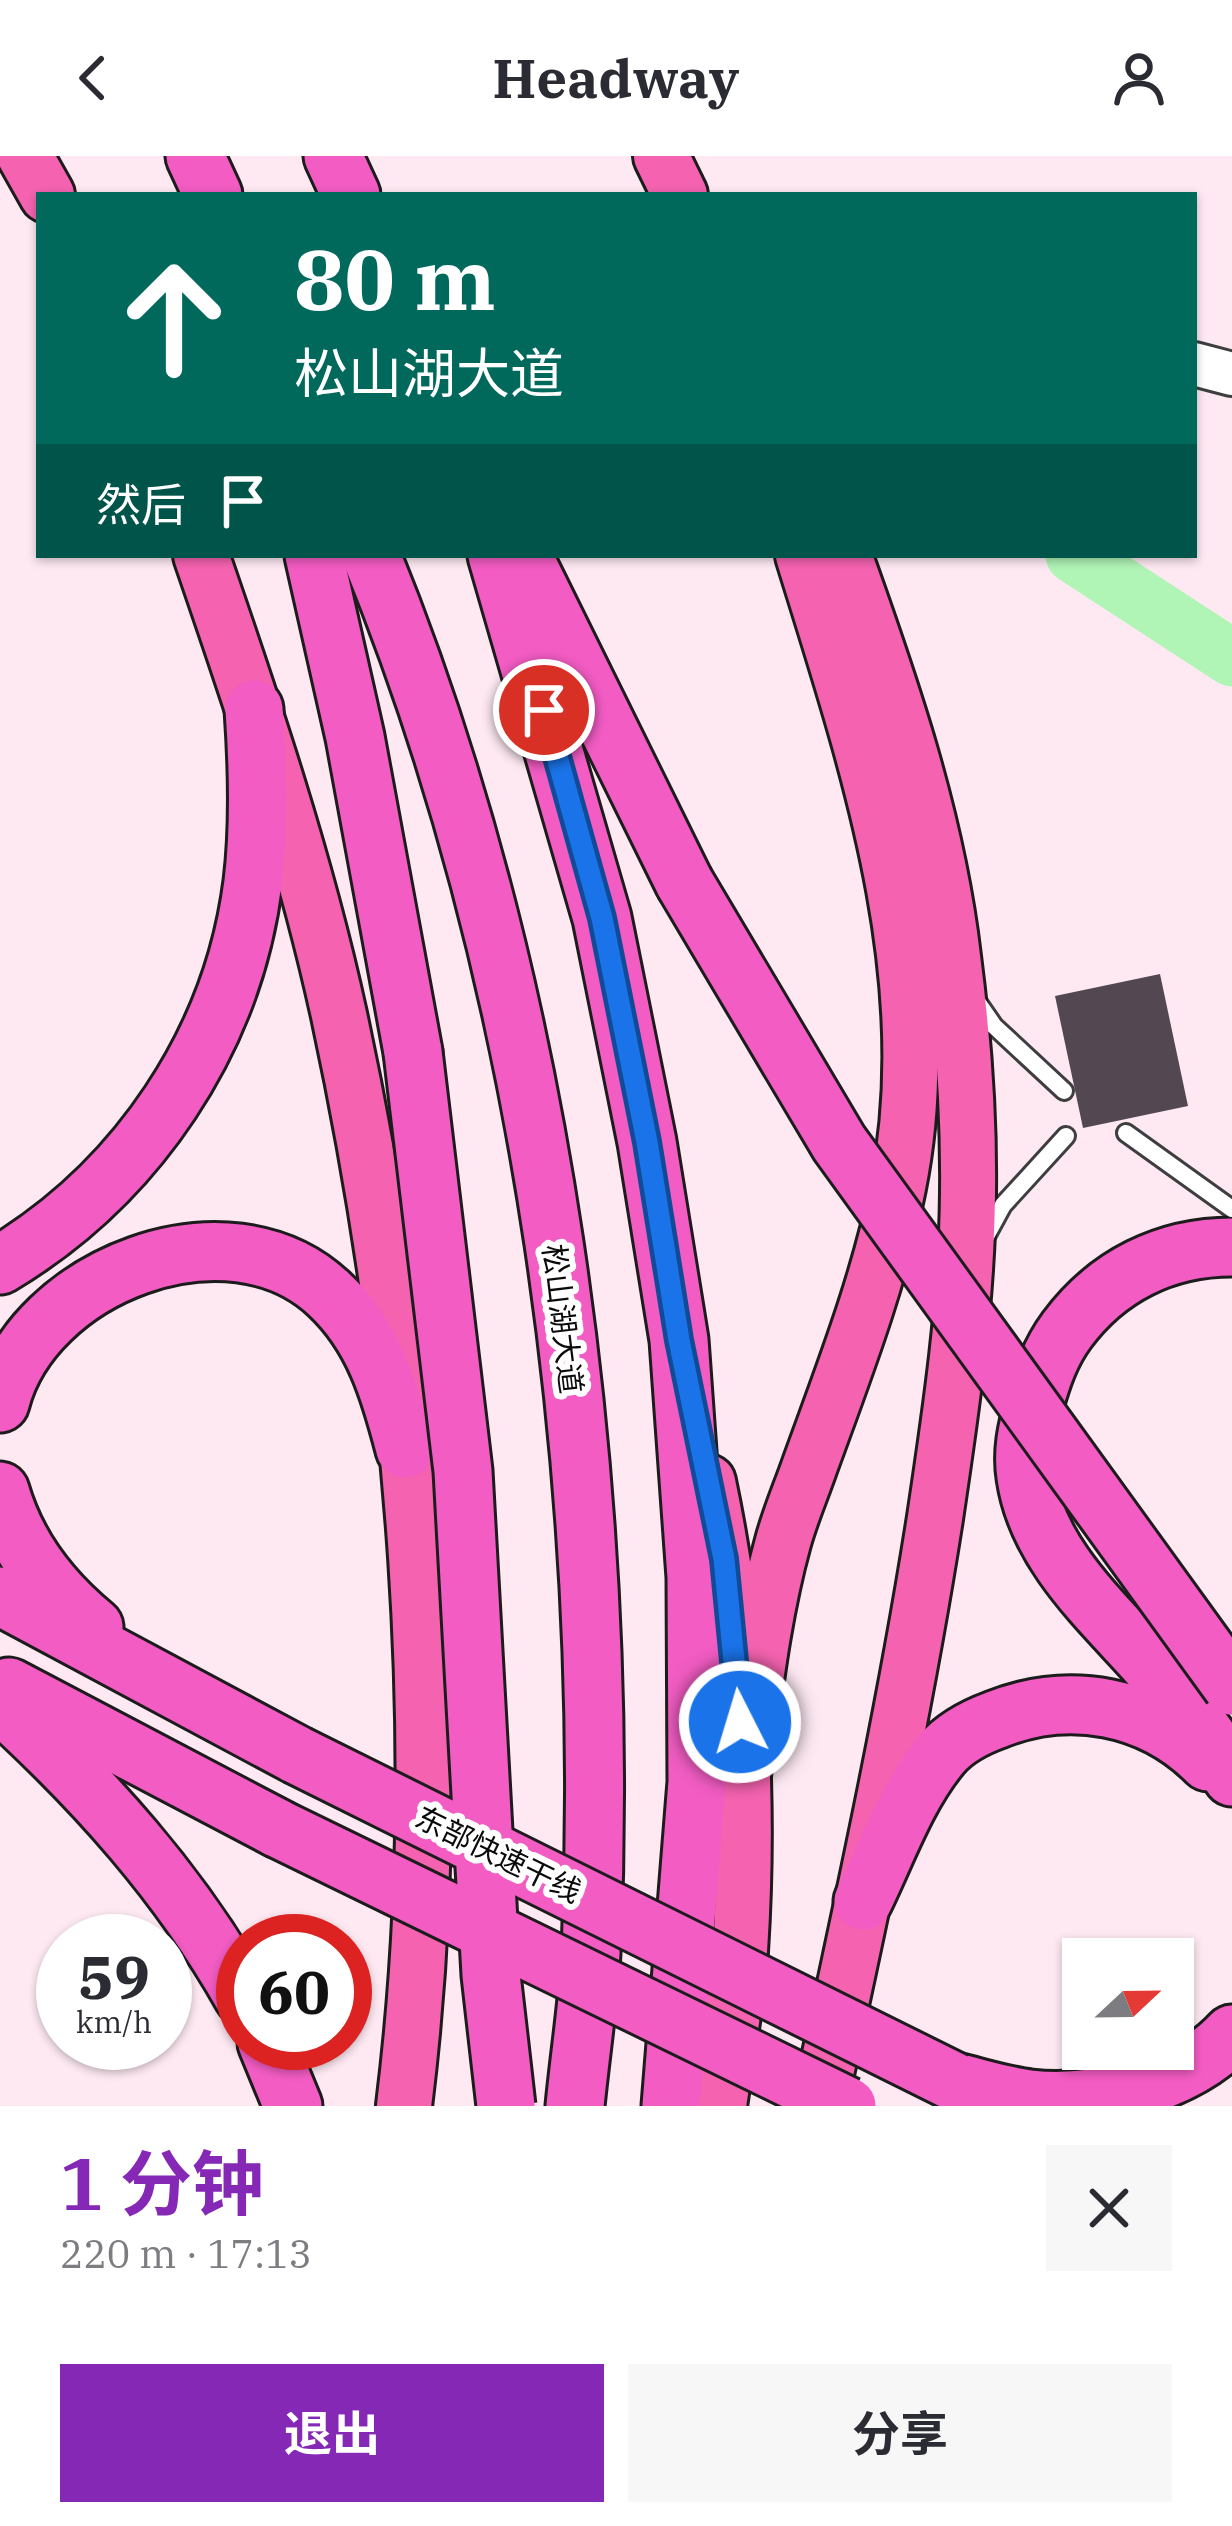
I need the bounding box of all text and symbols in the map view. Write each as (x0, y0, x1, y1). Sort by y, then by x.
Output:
text: Headway (493, 43, 739, 113)
icon: back (60, 45, 126, 111)
icon: person (1106, 45, 1172, 111)
text: 80 m (294, 224, 496, 333)
icon: ahead (96, 240, 252, 396)
text: 松山湖大道 (294, 338, 564, 408)
icon: arrive (210, 468, 276, 534)
text: 然后 (96, 475, 186, 533)
pin (493, 659, 595, 761)
icon: arrive (511, 677, 577, 743)
street label: 松山湖大道 (535, 1242, 592, 1396)
position arrow (677, 1659, 803, 1785)
street label: 东部快速干线 (409, 1797, 588, 1911)
speed limit sign: 60 (216, 1914, 372, 2070)
text: 59 (78, 1937, 150, 2016)
north arrow (1062, 1938, 1194, 2070)
map controls (1062, 1938, 1194, 2070)
text: km/h (76, 2002, 152, 2041)
text: 1 分钟 (60, 2136, 264, 2230)
button: close (1046, 2145, 1172, 2271)
text: 220 m · 17:13 (60, 2228, 312, 2279)
button: 退出 (60, 2364, 604, 2502)
button: 分享 (628, 2364, 1172, 2502)

